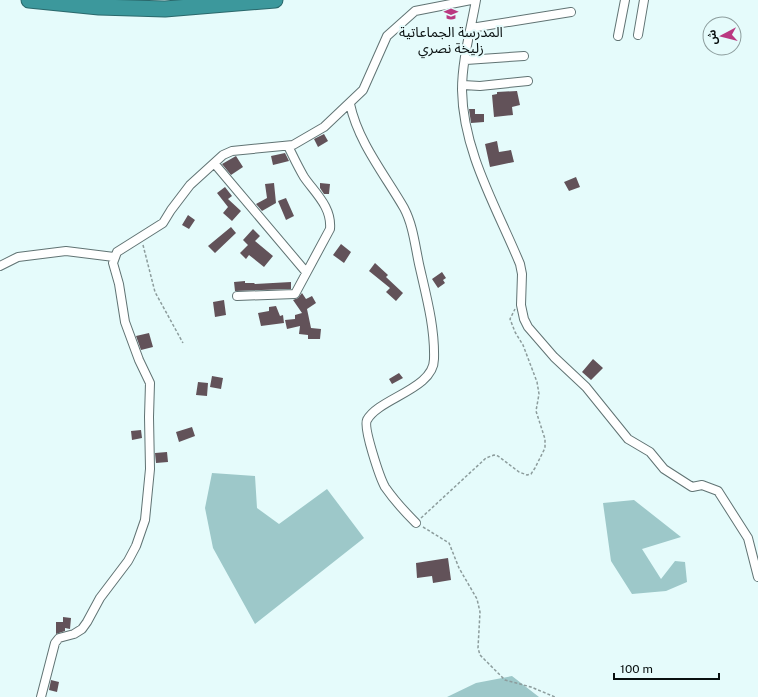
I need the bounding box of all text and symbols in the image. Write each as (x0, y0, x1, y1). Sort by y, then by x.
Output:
school or university icon: المدرسة الجماعاتية زليخة نصري (443, 6, 459, 22)
north arrow (702, 16, 742, 56)
place label: المدرسة الجماعاتية زليخة نصري (399, 24, 503, 59)
text: ش (705, 29, 720, 45)
scale bar (614, 655, 719, 681)
text: 100 m (620, 662, 653, 676)

